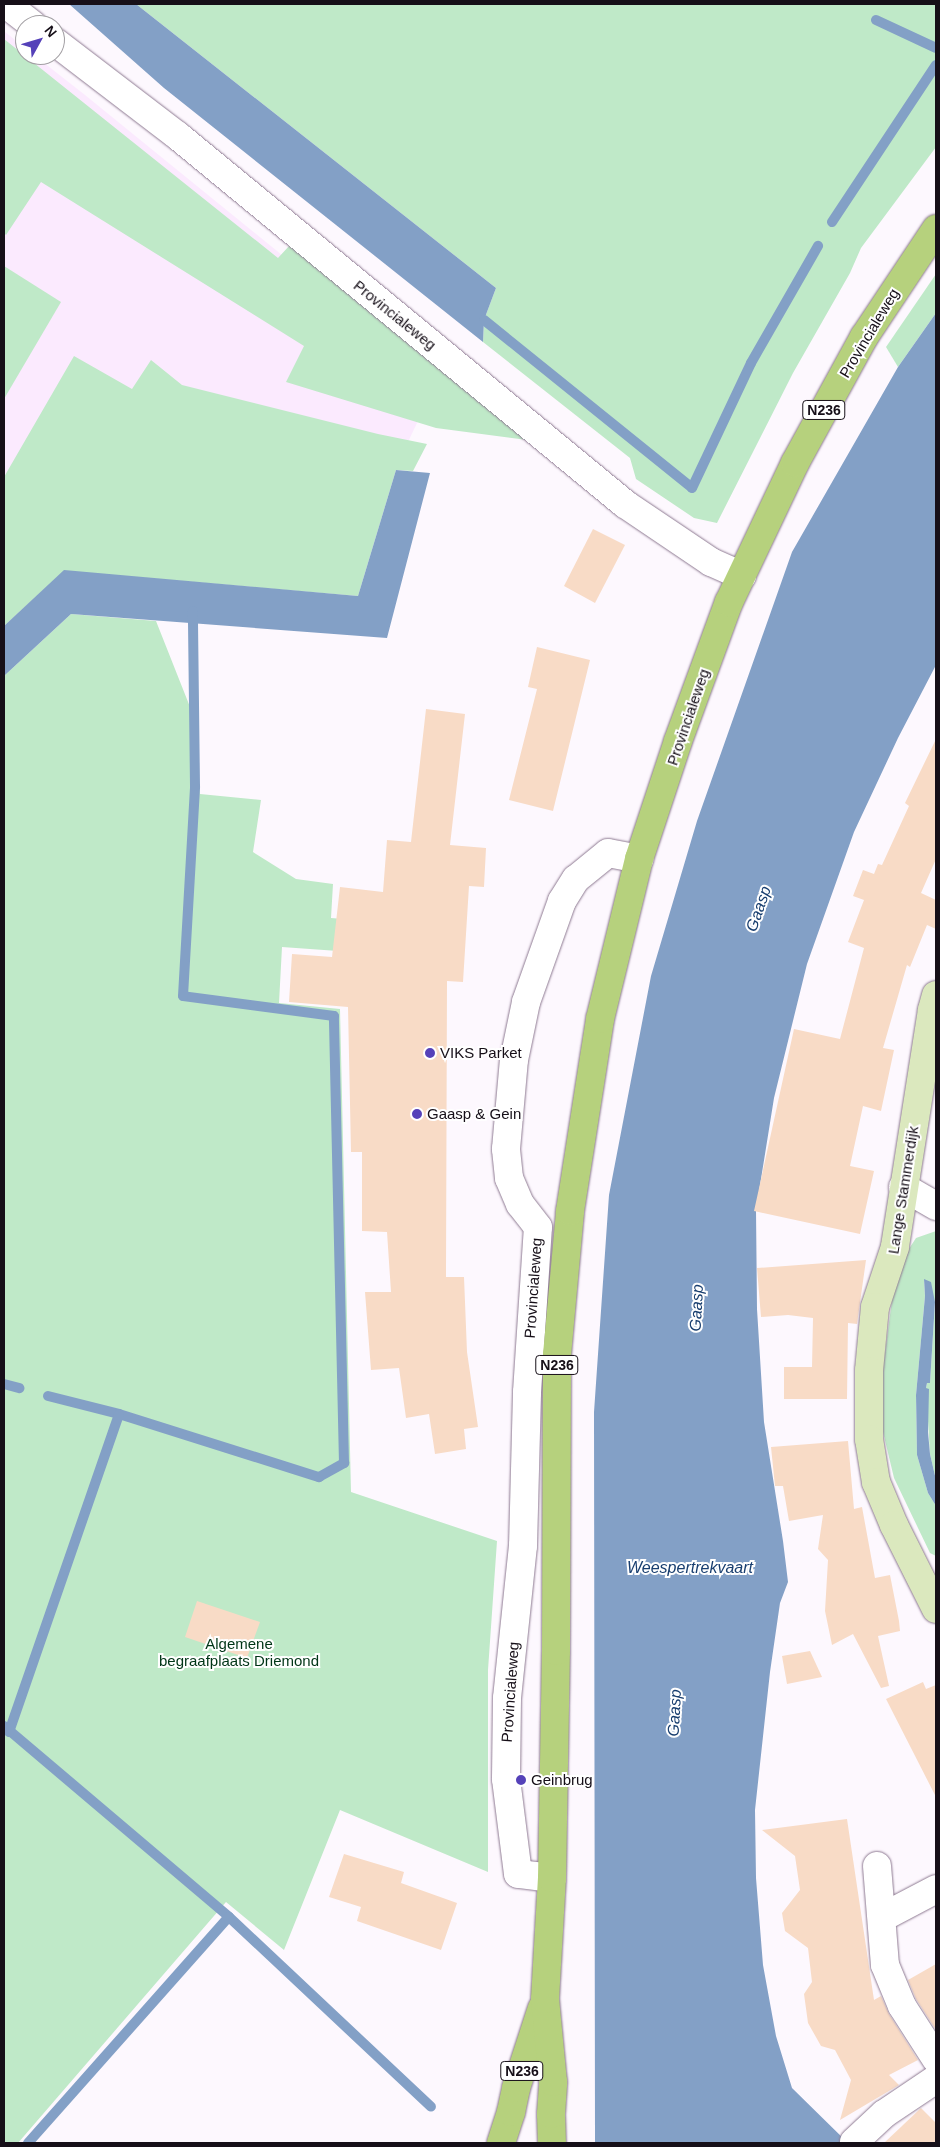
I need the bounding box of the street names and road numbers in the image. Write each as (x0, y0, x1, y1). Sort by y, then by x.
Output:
street label: Provincialeweg (350, 276, 440, 354)
street label: Provincialeweg (835, 285, 903, 381)
road number: N236 (802, 398, 846, 422)
street label: Provincialeweg (663, 666, 713, 768)
street label: Lange Stammerdijk (884, 1125, 922, 1255)
street label: Provincialeweg (521, 1237, 545, 1339)
road number: N236 (534, 1354, 580, 1376)
street label: Provincialeweg (498, 1641, 522, 1743)
road number: N236 (500, 2060, 544, 2082)

